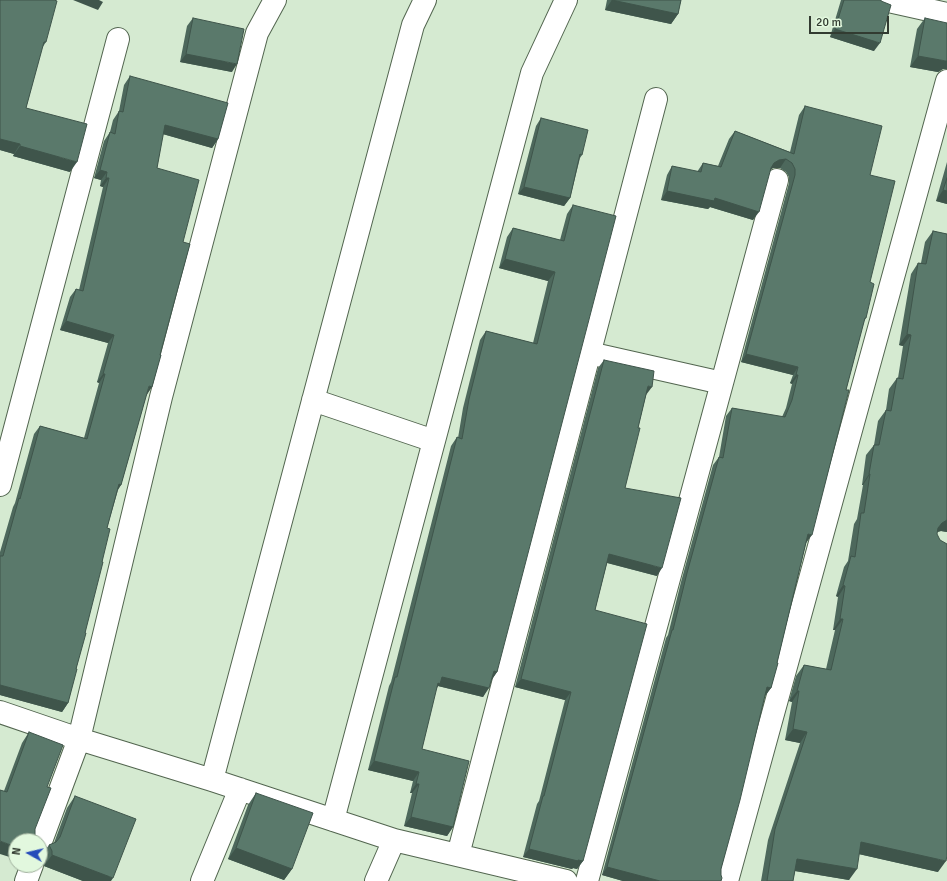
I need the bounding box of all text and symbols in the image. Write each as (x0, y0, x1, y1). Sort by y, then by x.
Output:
scale bar (811, 8, 891, 34)
text: 20 m (816, 15, 841, 30)
north arrow (8, 833, 48, 873)
text: N (10, 847, 24, 856)

